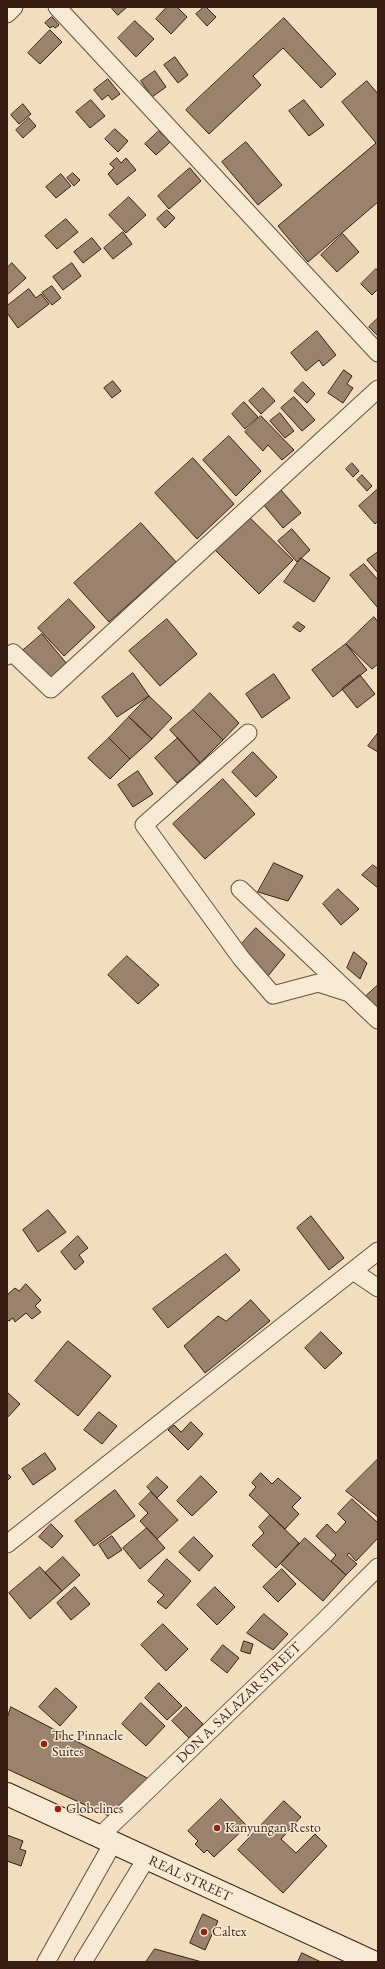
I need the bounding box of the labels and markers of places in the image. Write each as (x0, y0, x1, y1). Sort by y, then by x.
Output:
place label: The Pinnacle Suites (52, 1728, 123, 1760)
marker: The Pinnacle Suites (39, 1739, 49, 1749)
place label: Globelines (66, 1801, 123, 1817)
marker: Globelines (53, 1804, 63, 1814)
place label: Kanyungan Resto (225, 1820, 321, 1836)
marker: Kanyungan Resto (212, 1823, 222, 1833)
place label: Caltex (212, 1924, 247, 1940)
marker: Caltex (199, 1927, 209, 1937)

